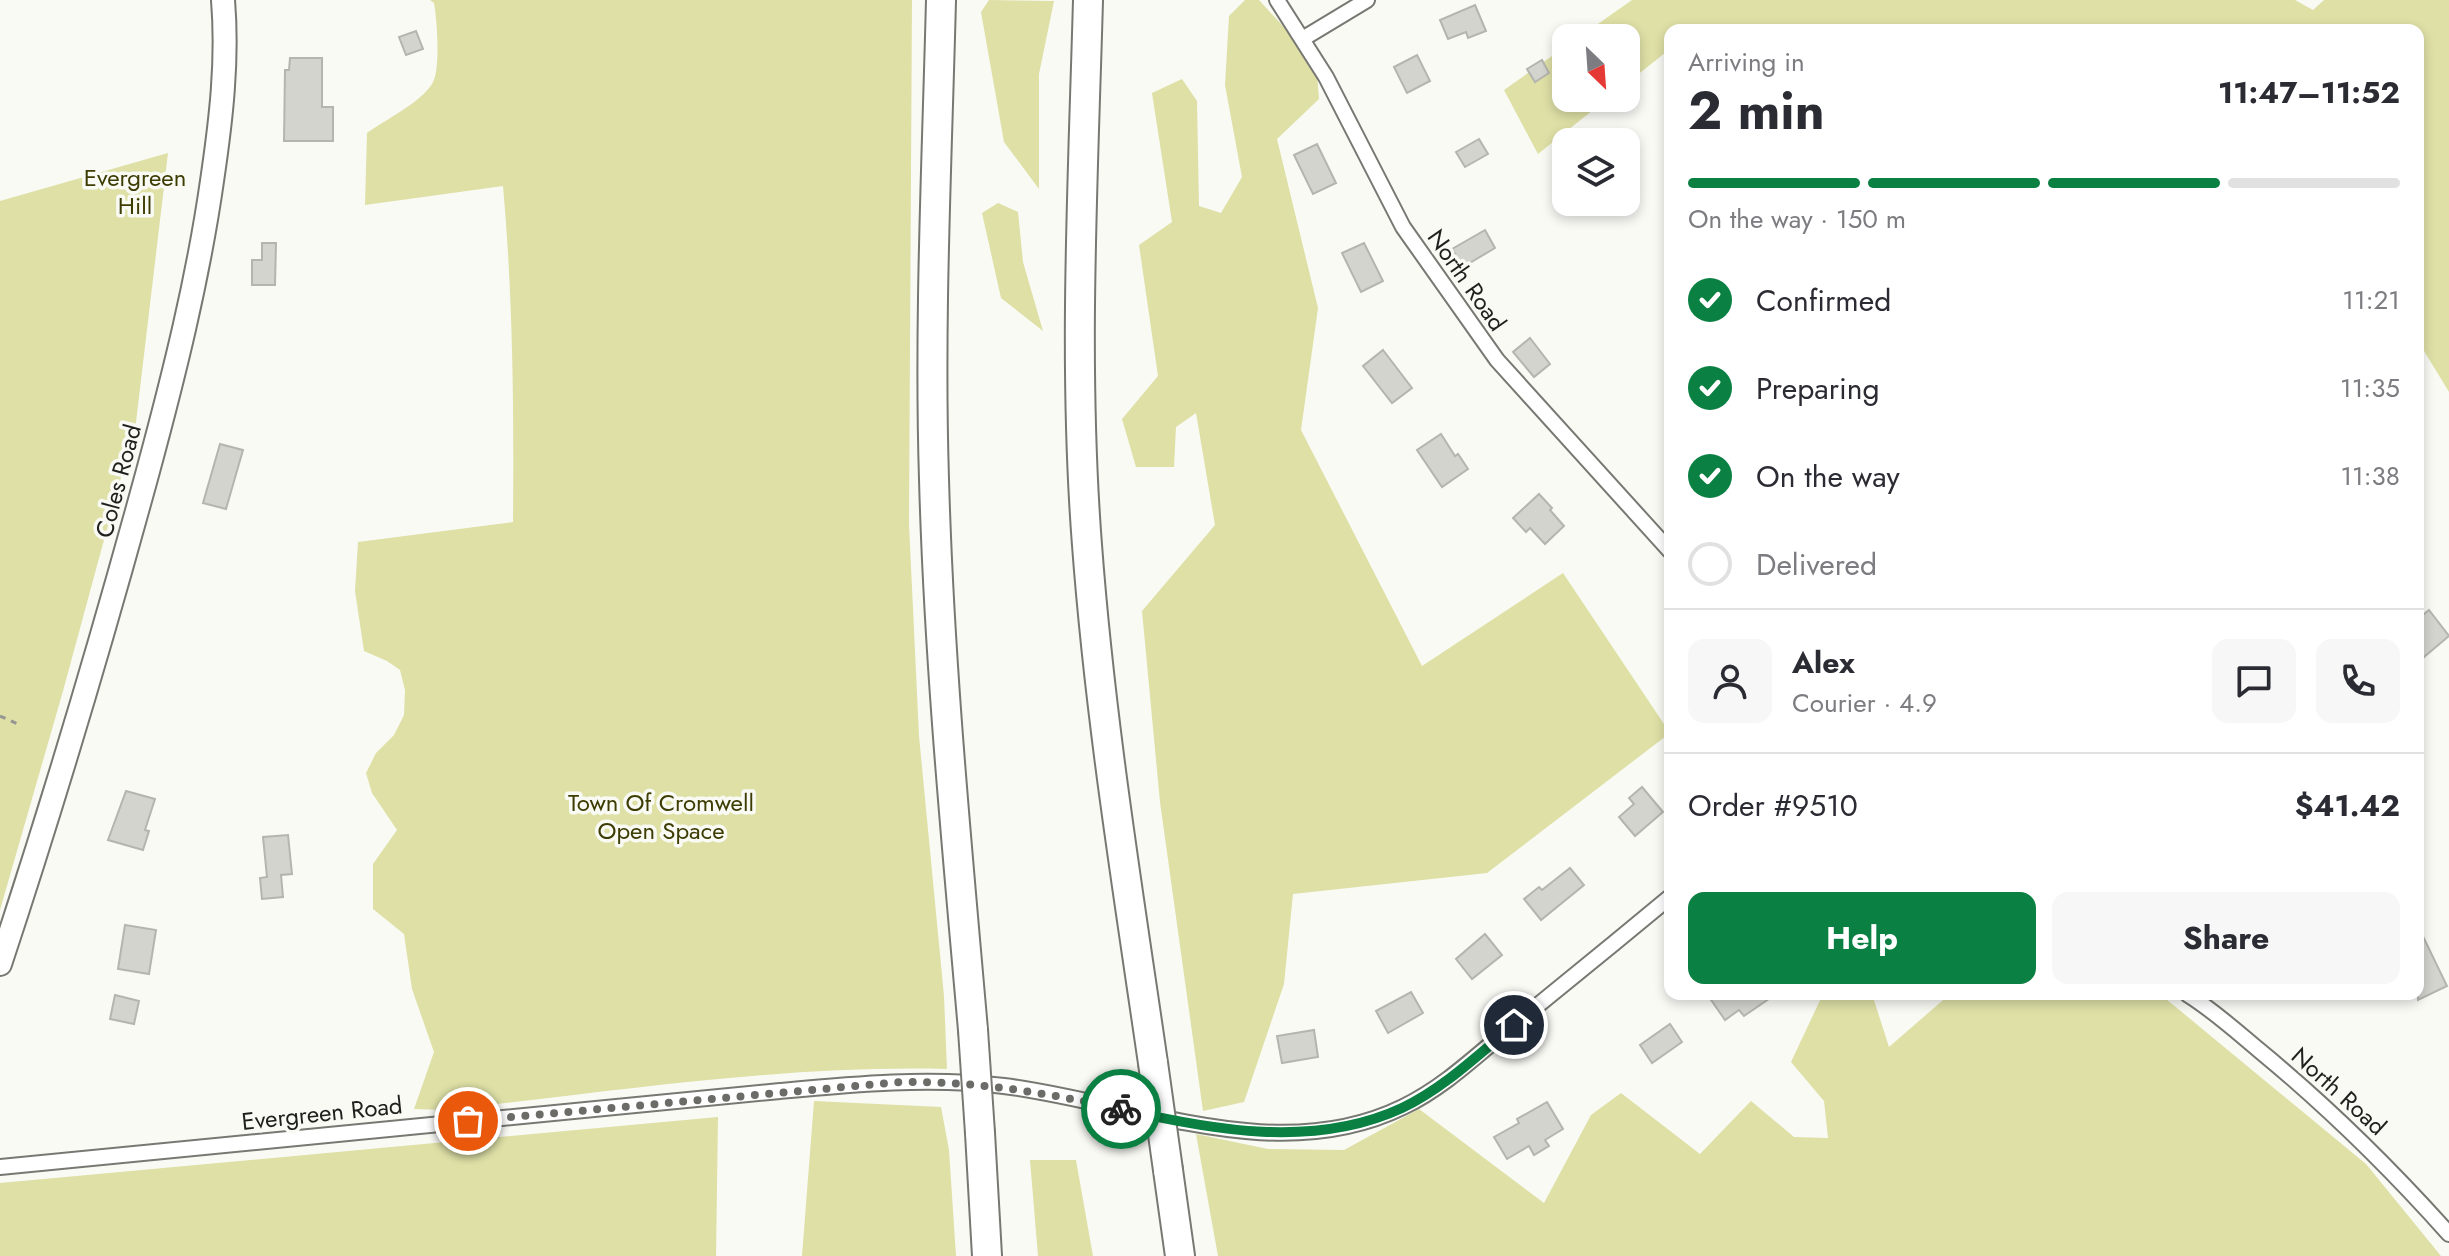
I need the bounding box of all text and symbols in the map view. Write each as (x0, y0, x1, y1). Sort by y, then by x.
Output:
north arrow (1552, 24, 1640, 112)
map controls (1552, 24, 1640, 216)
text: Arriving in (1688, 43, 1805, 81)
text: 11:47–11:52 (2218, 71, 2400, 114)
text: 2 min (1688, 73, 1825, 149)
button: layers (1552, 128, 1640, 216)
park label: Evergreen Hill (84, 160, 186, 223)
text: On the way · 150 m (1688, 200, 1906, 238)
street label: North Road (1419, 222, 1515, 338)
icon: check (1688, 278, 1732, 322)
text: Confirmed (1756, 279, 1891, 322)
text: 11:21 (2342, 281, 2400, 319)
icon: check (1688, 366, 1732, 410)
text: Preparing (1756, 367, 1880, 410)
text: 11:35 (2340, 369, 2400, 407)
street label: Coles Road (86, 420, 150, 542)
icon: check (1688, 454, 1732, 498)
text: On the way (1756, 455, 1900, 498)
text: 11:38 (2340, 457, 2400, 495)
text: Delivered (1756, 543, 1877, 586)
button: person (1688, 639, 1772, 723)
button: chat (2212, 639, 2296, 723)
button: phone (2316, 639, 2400, 723)
text: Alex (1792, 641, 1855, 684)
text: Courier · 4.9 (1792, 684, 1937, 722)
text: Order #9510 (1688, 784, 1858, 827)
text: $41.42 (2295, 784, 2400, 827)
park label: Town Of Cromwell Open Space (568, 785, 754, 848)
button: Help (1688, 892, 2036, 984)
button: Share (2052, 892, 2400, 984)
pin (1480, 991, 1548, 1059)
icon: home (1492, 1003, 1536, 1047)
street label: North Road (2284, 1039, 2394, 1143)
courier (1081, 1069, 1161, 1149)
street label: Evergreen Road (240, 1087, 404, 1139)
pin (434, 1087, 502, 1155)
icon: bike (1099, 1087, 1143, 1131)
icon: bag (446, 1099, 490, 1143)

